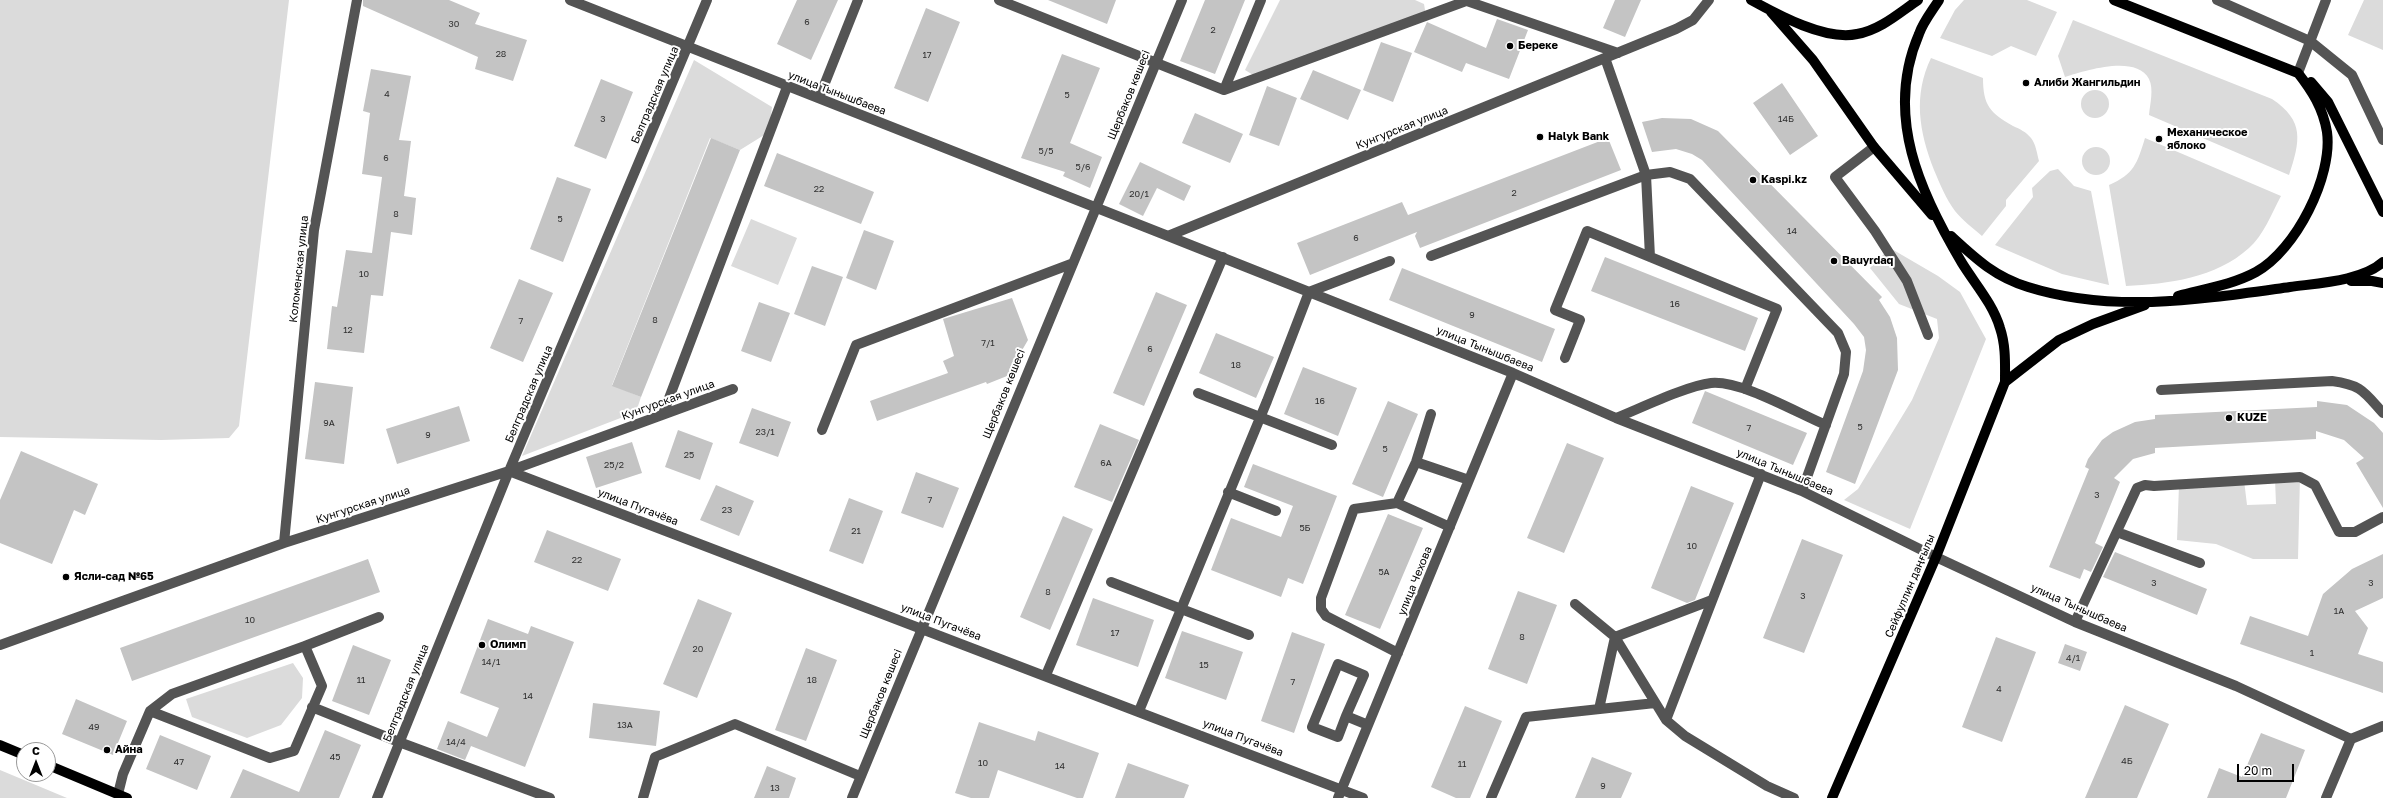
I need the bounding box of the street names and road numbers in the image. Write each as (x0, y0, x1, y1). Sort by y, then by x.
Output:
street label: Белградская улица (629, 44, 681, 146)
street label: Щербаков көшесі (1105, 48, 1153, 142)
street label: улица Тынышбаева (786, 68, 888, 118)
street label: Кунгурская улица (1354, 104, 1450, 152)
street label: Коломенская улица (287, 215, 311, 323)
street label: улица Тынышбаева (1434, 323, 1536, 375)
street label: Белградская улица (503, 343, 555, 445)
street label: Щербаков көшесі (980, 347, 1028, 441)
street label: Кунгурская улица (620, 377, 716, 423)
street label: улица Тынышбаева (1735, 446, 1835, 498)
street label: Кунгурская улица (314, 484, 412, 526)
street label: улица Пугачёва (596, 486, 680, 528)
street label: Сейфуллин даңғылы (1882, 532, 1938, 640)
street label: улица Чехова (1395, 545, 1435, 617)
street label: улица Тынышбаева (2029, 581, 2129, 635)
street label: улица Пугачёва (899, 601, 983, 643)
street label: Белградская улица (380, 642, 432, 744)
street label: Щербаков көшесі (857, 647, 905, 741)
street label: улица Пугачёва (1201, 717, 1285, 759)

